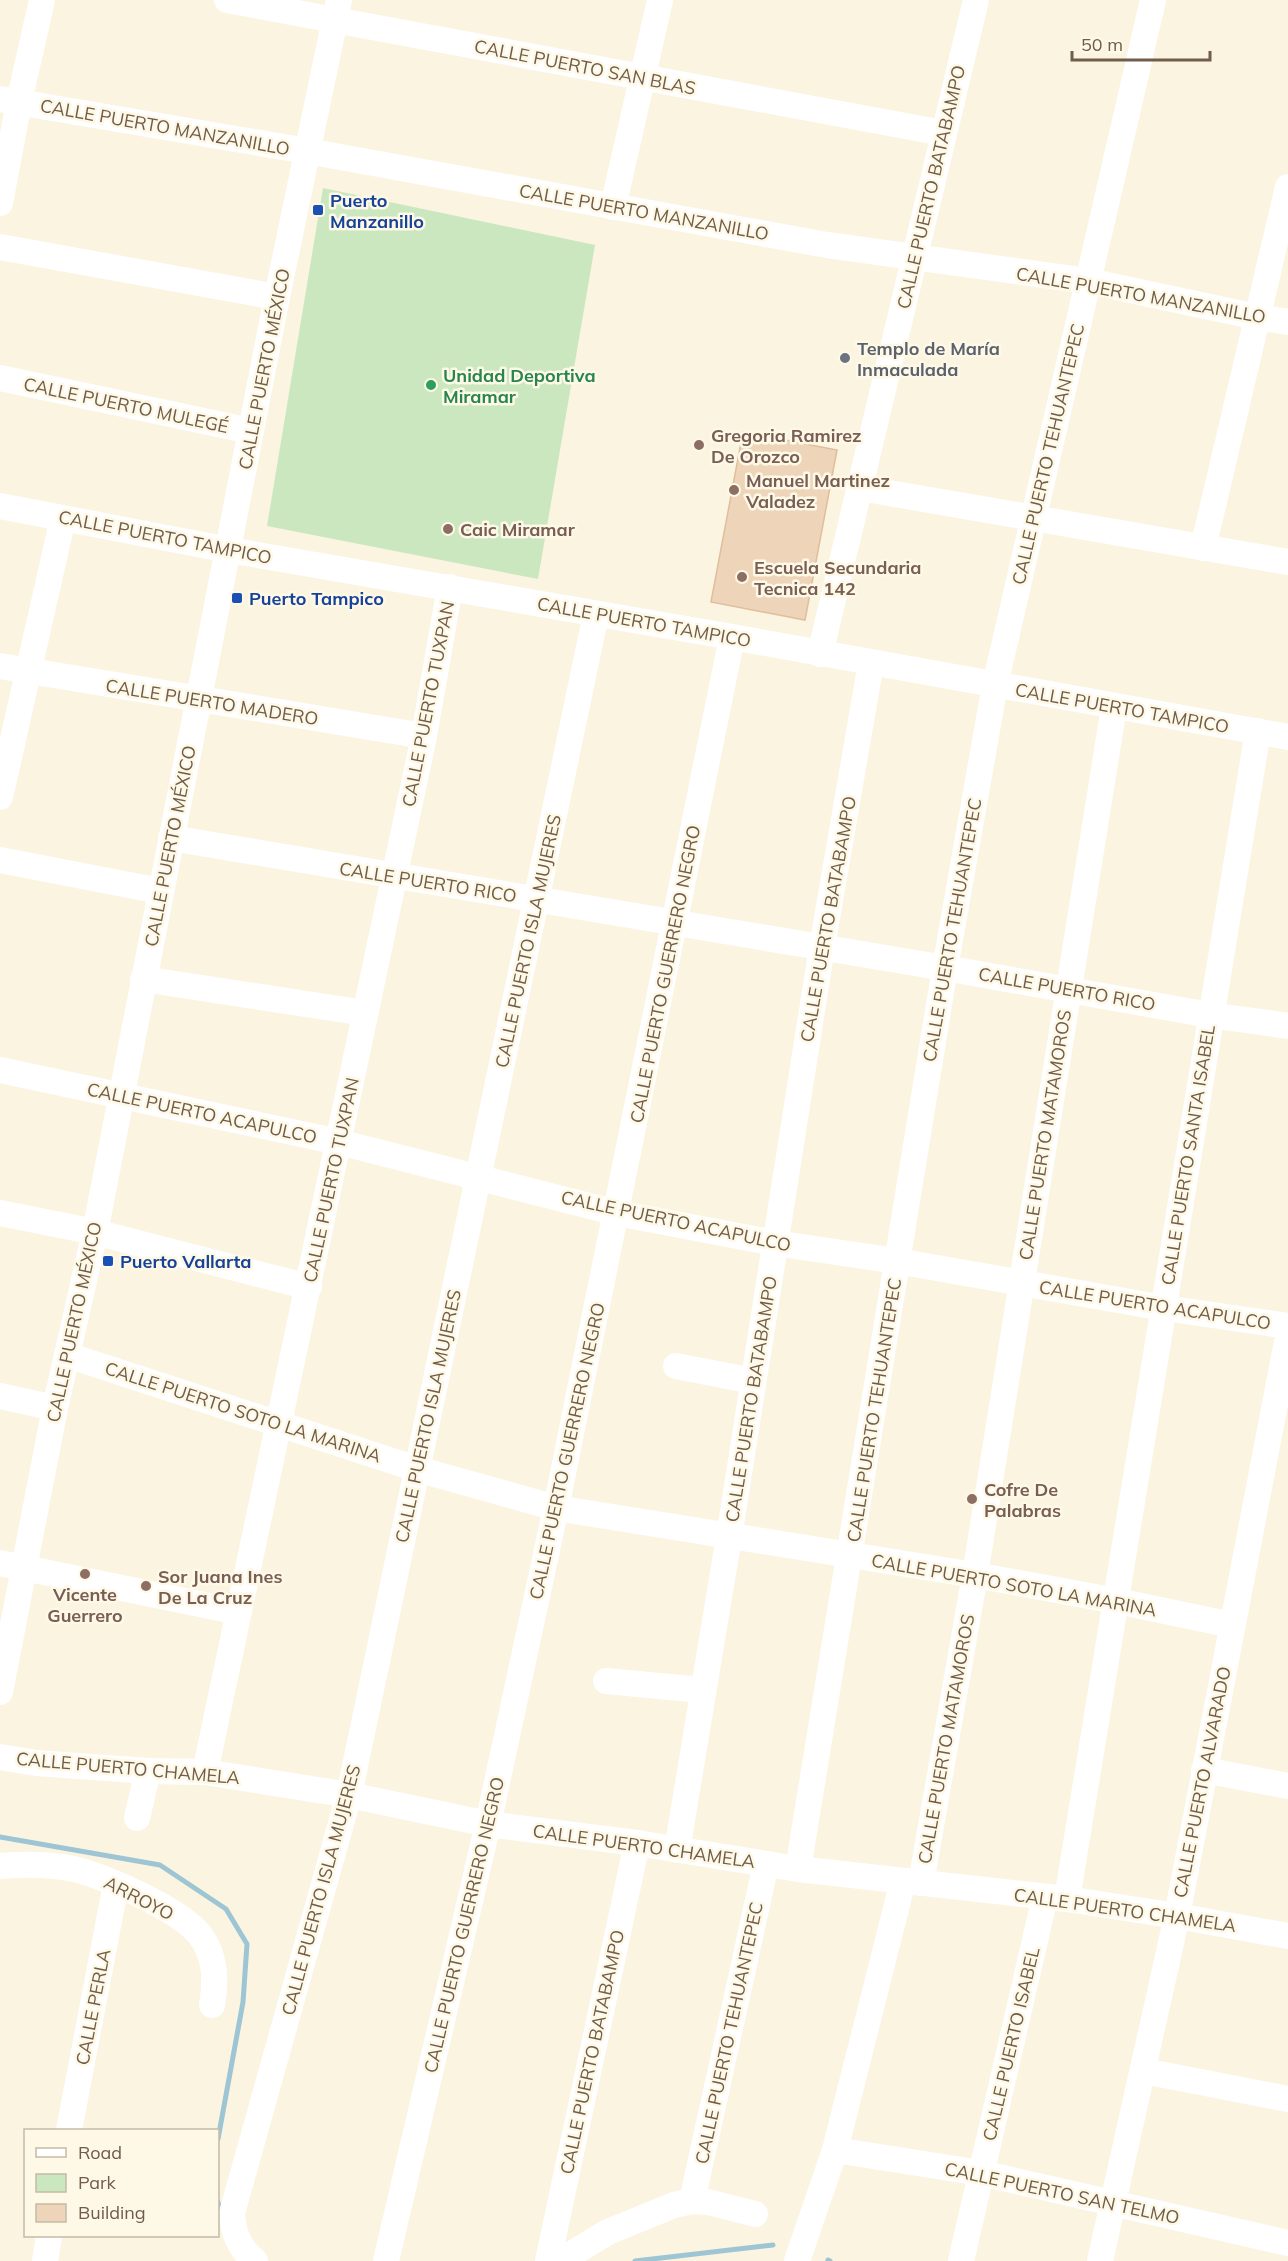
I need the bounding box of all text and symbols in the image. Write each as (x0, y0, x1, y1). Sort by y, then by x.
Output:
scale bar (1072, 24, 1210, 62)
text: 50 m (1081, 33, 1123, 56)
street label: CALLE PUERTO SAN BLAS (472, 34, 698, 100)
street label: CALLE PUERTO BATABAMPO (892, 63, 970, 311)
street label: CALLE PUERTO MANZANILLO (38, 94, 292, 160)
street label: CALLE PUERTO MANZANILLO (517, 179, 771, 245)
place label: Puerto Manzanillo (330, 189, 424, 233)
marker: Puerto Manzanillo (311, 203, 325, 217)
street label: CALLE PUERTO MANZANILLO (1014, 262, 1268, 328)
street label: CALLE PUERTO MÉXICO (233, 266, 295, 472)
street label: CALLE PUERTO TEHUANTEPEC (1007, 321, 1089, 587)
place label: Templo de María Inmaculada (857, 337, 1000, 381)
marker: Templo de María Inmaculada (838, 351, 852, 365)
place label: Unidad Deportiva Miramar (443, 364, 596, 408)
street label: CALLE PUERTO MULEGÉ (21, 372, 231, 438)
marker: Unidad Deportiva Miramar (424, 378, 438, 392)
place label: Gregoria Ramirez De Orozco (711, 424, 862, 468)
marker: Gregoria Ramirez De Orozco (692, 438, 706, 452)
place label: Manuel Martinez Valadez (745, 469, 890, 513)
marker: Manuel Martinez Valadez (727, 483, 741, 497)
street label: CALLE PUERTO TAMPICO (56, 505, 274, 569)
place label: Caic Miramar (460, 518, 576, 541)
marker: Caic Miramar (441, 522, 455, 536)
place label: Escuela Secundaria Tecnica 142 (754, 556, 921, 600)
marker: Escuela Secundaria Tecnica 142 (735, 570, 749, 584)
place label: Puerto Tampico (249, 587, 384, 610)
marker: Puerto Tampico (230, 591, 244, 605)
street label: CALLE PUERTO TAMPICO (535, 592, 753, 652)
street label: CALLE PUERTO TUXPAN (397, 599, 459, 809)
street label: CALLE PUERTO MADERO (104, 674, 320, 730)
street label: CALLE PUERTO TAMPICO (1013, 678, 1231, 738)
street label: CALLE PUERTO MÉXICO (139, 743, 201, 949)
street label: CALLE PUERTO BATABAMPO (795, 794, 861, 1044)
street label: CALLE PUERTO TEHUANTEPEC (917, 796, 987, 1064)
street label: CALLE PUERTO ISLA MUJERES (490, 812, 566, 1070)
street label: CALLE PUERTO GUERRERO NEGRO (625, 823, 705, 1125)
street label: CALLE PUERTO RICO (338, 857, 518, 907)
street label: CALLE PUERTO RICO (977, 962, 1157, 1016)
street label: CALLE PUERTO MATAMOROS (1014, 1008, 1076, 1262)
street label: CALLE PUERTO SANTA ISABEL (1156, 1023, 1220, 1287)
street label: CALLE PUERTO TUXPAN (298, 1075, 364, 1285)
street label: CALLE PUERTO ACAPULCO (85, 1077, 319, 1149)
street label: CALLE PUERTO ACAPULCO (559, 1185, 793, 1257)
street label: CALLE PUERTO MÉXICO (41, 1220, 107, 1424)
place label: Puerto Vallarta (120, 1250, 252, 1273)
marker: Puerto Vallarta (101, 1254, 115, 1268)
street label: CALLE PUERTO BATABAMPO (720, 1274, 782, 1524)
street label: CALLE PUERTO ACAPULCO (1037, 1275, 1273, 1335)
street label: CALLE PUERTO TEHUANTEPEC (842, 1276, 906, 1544)
street label: CALLE PUERTO ISLA MUJERES (390, 1287, 466, 1545)
street label: CALLE PUERTO GUERRERO NEGRO (524, 1300, 610, 1602)
street label: CALLE PUERTO SOTO LA MARINA (102, 1356, 384, 1468)
place label: Cofre De Palabras (984, 1478, 1061, 1522)
marker: Cofre De Palabras (965, 1492, 979, 1506)
street label: CALLE PUERTO SOTO LA MARINA (870, 1549, 1158, 1621)
place label: Sor Juana Ines De La Cruz (158, 1565, 282, 1609)
marker: Vicente Guerrero (78, 1567, 92, 1581)
marker: Sor Juana Ines De La Cruz (139, 1579, 153, 1593)
place label: Vicente Guerrero (47, 1583, 123, 1627)
street label: CALLE PUERTO MATAMOROS (913, 1612, 979, 1866)
street label: CALLE PUERTO ALVARADO (1168, 1664, 1236, 1900)
street label: CALLE PUERTO CHAMELA (15, 1747, 241, 1789)
street label: CALLE PUERTO ISLA MUJERES (276, 1762, 366, 2018)
street label: CALLE PUERTO GUERRERO NEGRO (419, 1775, 509, 2075)
street label: CALLE PUERTO CHAMELA (531, 1819, 757, 1873)
street label: ARROYO (100, 1871, 178, 1925)
street label: CALLE PUERTO CHAMELA (1012, 1883, 1238, 1937)
street label: CALLE PUERTO TEHUANTEPEC (690, 1900, 768, 2166)
street label: CALLE PUERTO BATABAMPO (555, 1928, 629, 2176)
street label: CALLE PUERTO ISABEL (978, 1945, 1045, 2143)
street label: CALLE PERLA (70, 1947, 116, 2067)
legend (24, 2129, 219, 2237)
text: Road (78, 2141, 122, 2164)
street label: CALLE PUERTO SAN TELMO (942, 2157, 1182, 2229)
text: Park (78, 2171, 117, 2194)
text: Building (78, 2201, 146, 2224)

